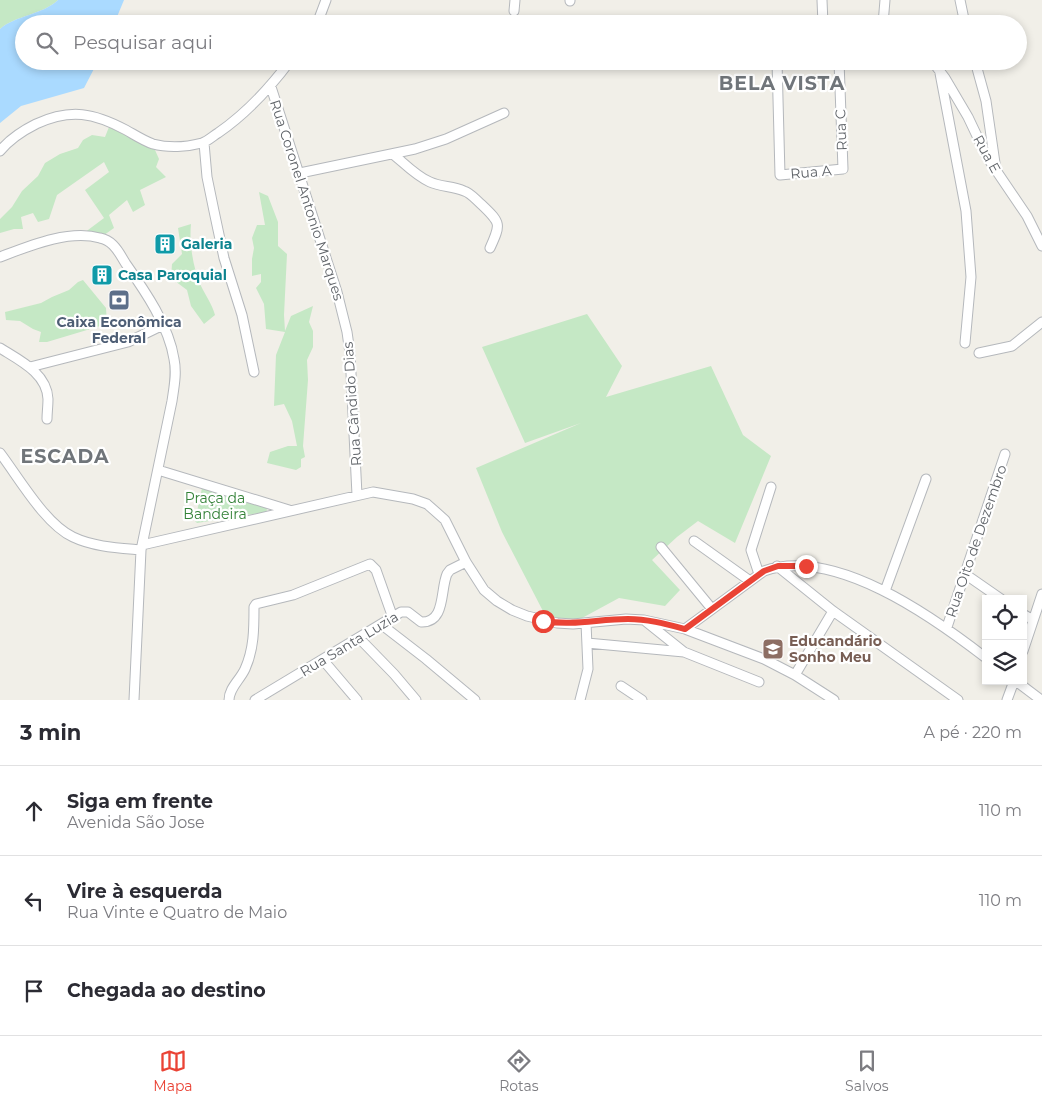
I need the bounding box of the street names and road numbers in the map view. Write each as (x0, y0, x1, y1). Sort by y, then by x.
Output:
street label: Rua Coronel Antonio Marques (266, 97, 348, 303)
street label: Rua C (831, 109, 851, 151)
street label: Rua E (969, 132, 1005, 176)
street label: Rua A (790, 161, 833, 183)
street label: Rua Cândido Dias (339, 341, 365, 467)
street label: Rua Oito de Dezembro (941, 462, 1011, 620)
street label: Rua Santa Luzia (296, 607, 402, 681)

